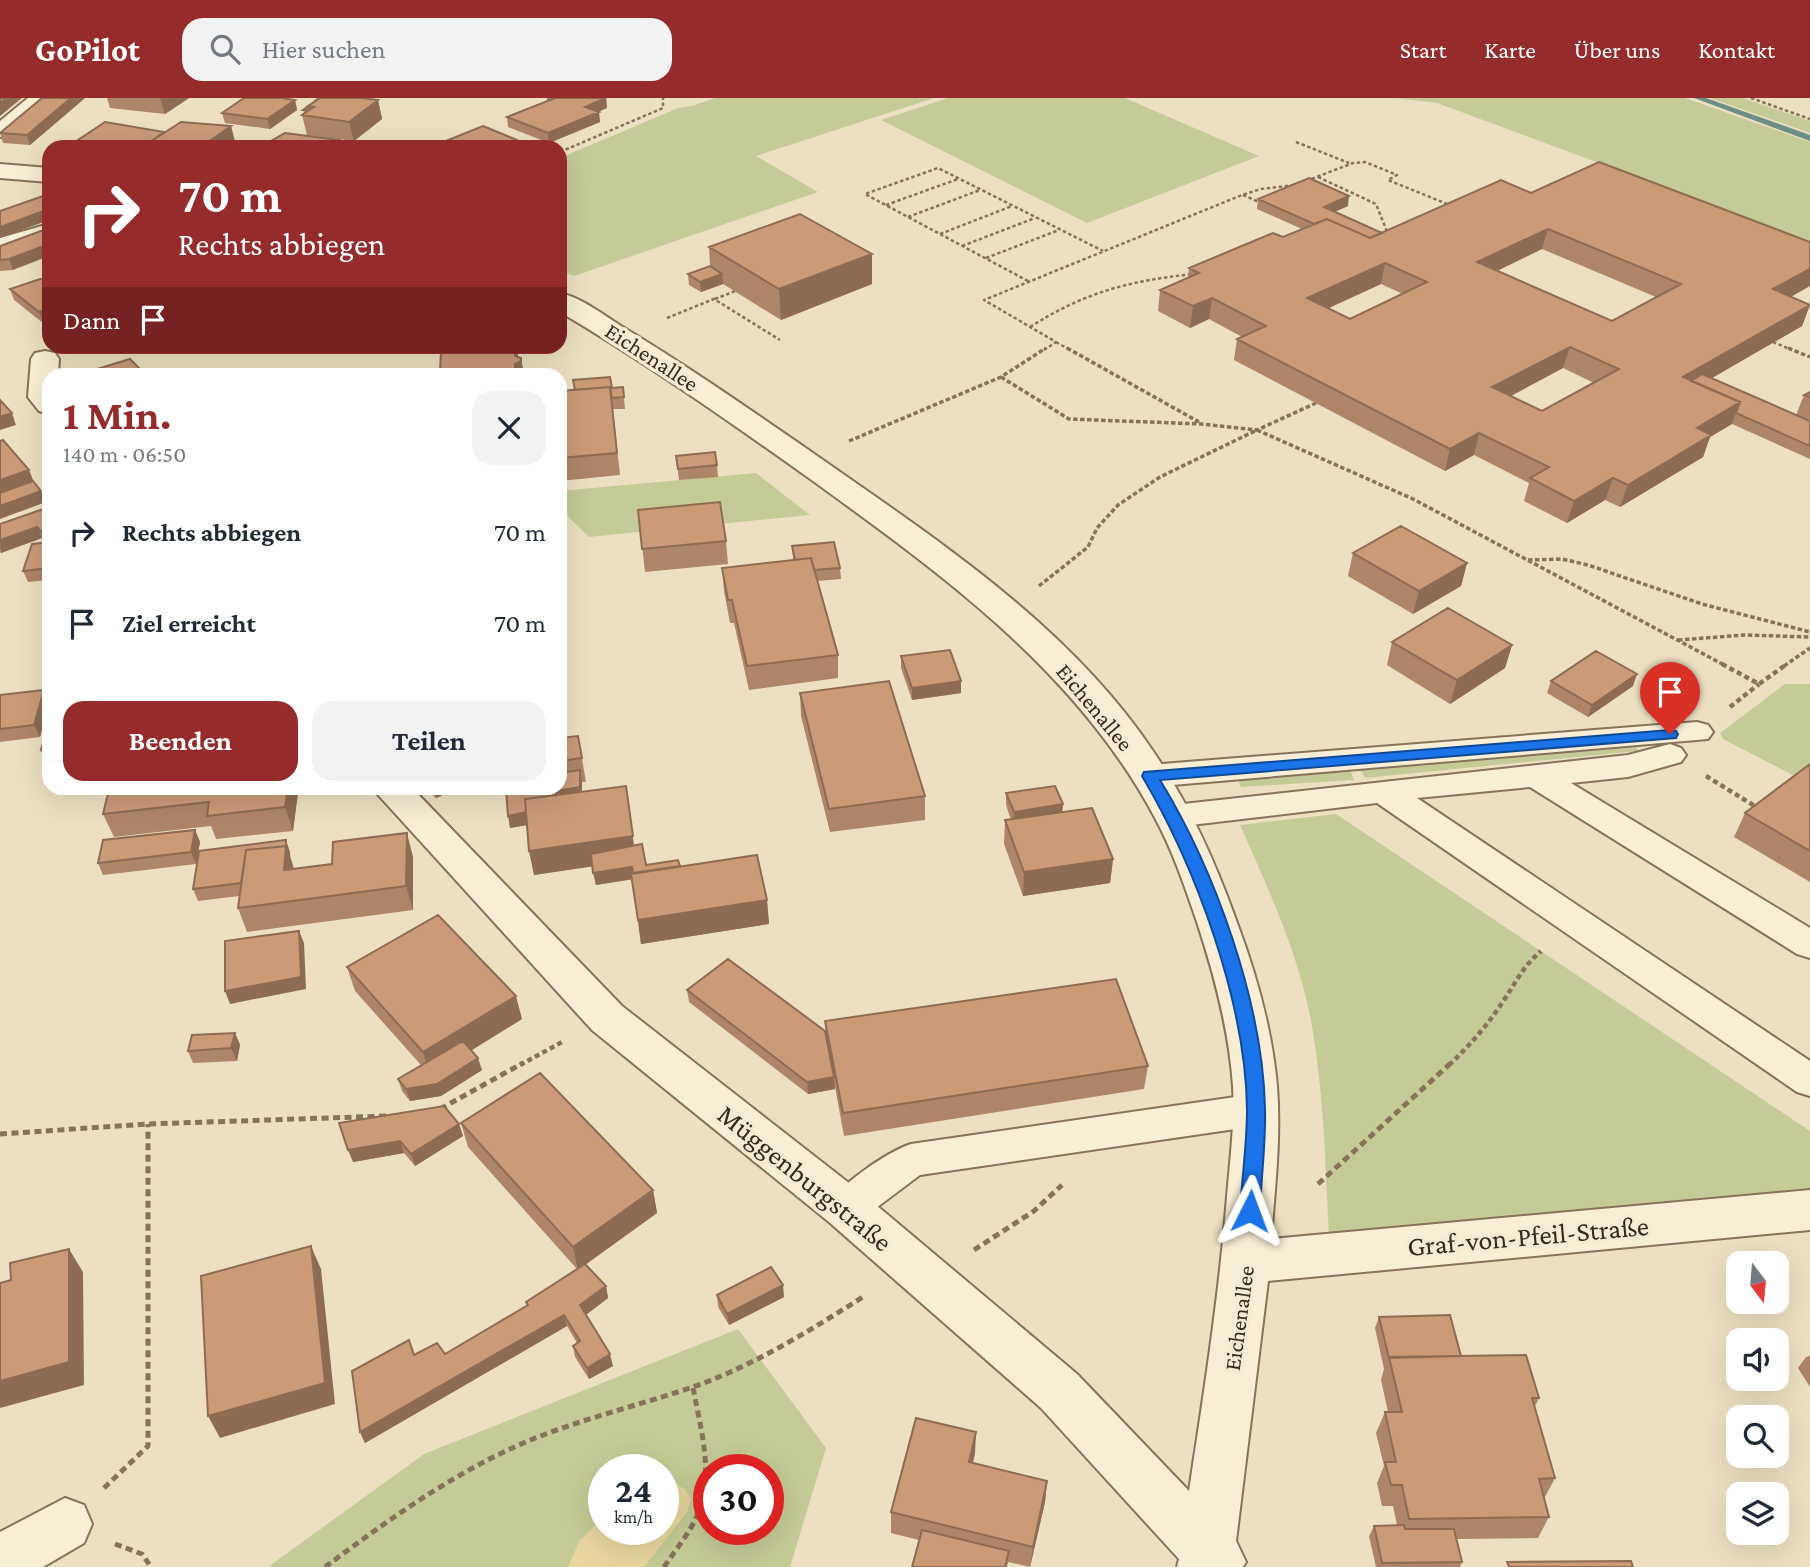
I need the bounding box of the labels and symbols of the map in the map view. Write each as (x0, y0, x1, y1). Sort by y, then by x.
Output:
street label: Eichenallee (601, 317, 703, 397)
street label: Eichenallee (1051, 658, 1139, 756)
pin (1640, 662, 1700, 734)
street label: Müggenburgstraße (712, 1098, 898, 1258)
position arrow (1213, 1174, 1287, 1248)
street label: Graf-von-Pfeil-Straße (1406, 1210, 1650, 1262)
north arrow (1726, 1251, 1788, 1314)
street label: Eichenallee (1219, 1264, 1259, 1372)
speed limit sign: 30 (693, 1454, 784, 1545)

